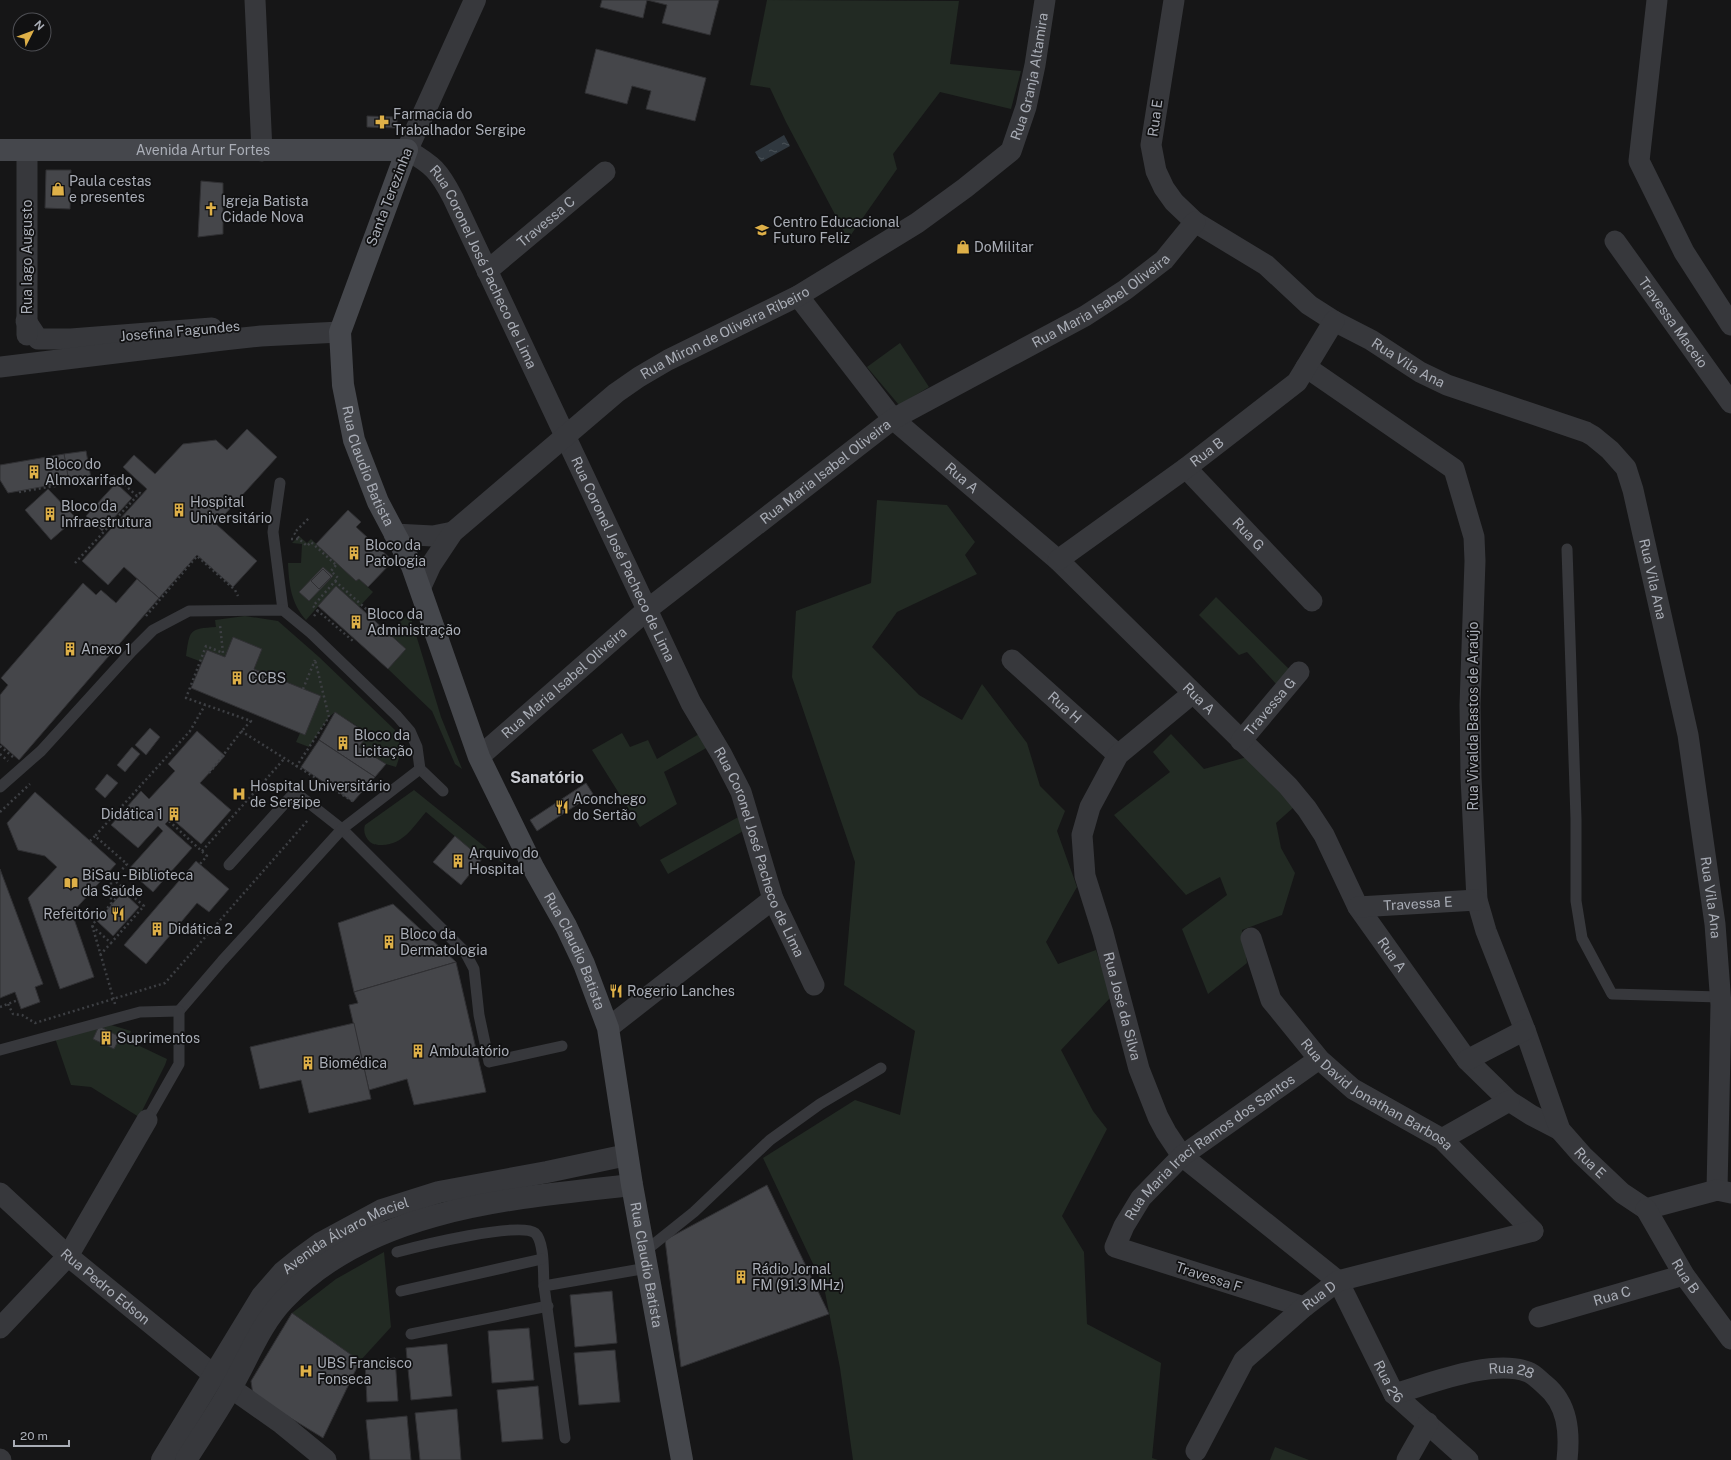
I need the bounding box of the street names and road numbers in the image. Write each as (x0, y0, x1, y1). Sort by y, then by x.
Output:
street label: Rua Granja Altamira (1007, 12, 1051, 142)
street label: Rua E (1144, 98, 1166, 138)
street label: Avenida Artur Fortes (136, 142, 270, 158)
street label: Santa Terezinha (363, 146, 415, 248)
street label: Rua Coronel José Pacheco de Lima (426, 162, 540, 371)
street label: Travessa C (514, 193, 578, 250)
street label: Rua Iago Augusto (19, 200, 35, 314)
street label: Rua Maria Isabel Oliveira (1029, 251, 1173, 351)
street label: Travessa Maceio (1635, 274, 1711, 371)
street label: Rua Miron de Oliveira Ribeiro (637, 283, 812, 382)
street label: Josefina Fagundes (119, 318, 241, 344)
street label: Rua Vila Ana (1369, 335, 1447, 391)
street label: Rua Claudio Batista (339, 404, 397, 529)
street label: Rua Maria Isabel Oliveira (757, 416, 894, 527)
street label: Rua B (1187, 434, 1227, 470)
street label: Rua Coronel José Pacheco de Lima (568, 454, 678, 664)
street label: Rua A (942, 459, 982, 497)
street label: Rua G (1229, 514, 1268, 554)
street label: Rua Vila Ana (1636, 537, 1670, 621)
street label: Rua Vivalda Bastos de Araújo (1465, 622, 1481, 810)
street label: Rua Maria Isabel Oliveira (498, 624, 630, 742)
street label: Travessa G (1241, 674, 1299, 739)
street label: Rua A (1180, 679, 1218, 718)
street label: Rua H (1045, 688, 1085, 726)
street label: Rua Coronel José Pacheco de Lima (711, 744, 807, 960)
street label: Rua Vila Ana (1697, 856, 1724, 939)
street label: Rua Claudio Batista (541, 890, 608, 1012)
street label: Travessa E (1383, 893, 1453, 914)
street label: Rua A (1374, 934, 1410, 975)
street label: Rua José da Silva (1100, 950, 1144, 1062)
street label: Rua David Jonathan Barbosa (1298, 1035, 1456, 1153)
street label: Rua Maria Iraci Ramos dos Santos (1121, 1071, 1298, 1223)
street label: Rua E (1571, 1144, 1609, 1181)
street label: Avenida Álvaro Maciel (279, 1194, 411, 1277)
street label: Rua Claudio Batista (627, 1201, 666, 1329)
street label: Rua Pedro Edson (57, 1245, 153, 1328)
street label: Rua B (1668, 1256, 1703, 1297)
street label: Travessa F (1174, 1259, 1244, 1295)
street label: Rua D (1299, 1277, 1339, 1313)
street label: Rua C (1591, 1283, 1633, 1309)
street label: Rua 26 (1371, 1358, 1406, 1406)
street label: Rua 28 (1488, 1360, 1537, 1382)

